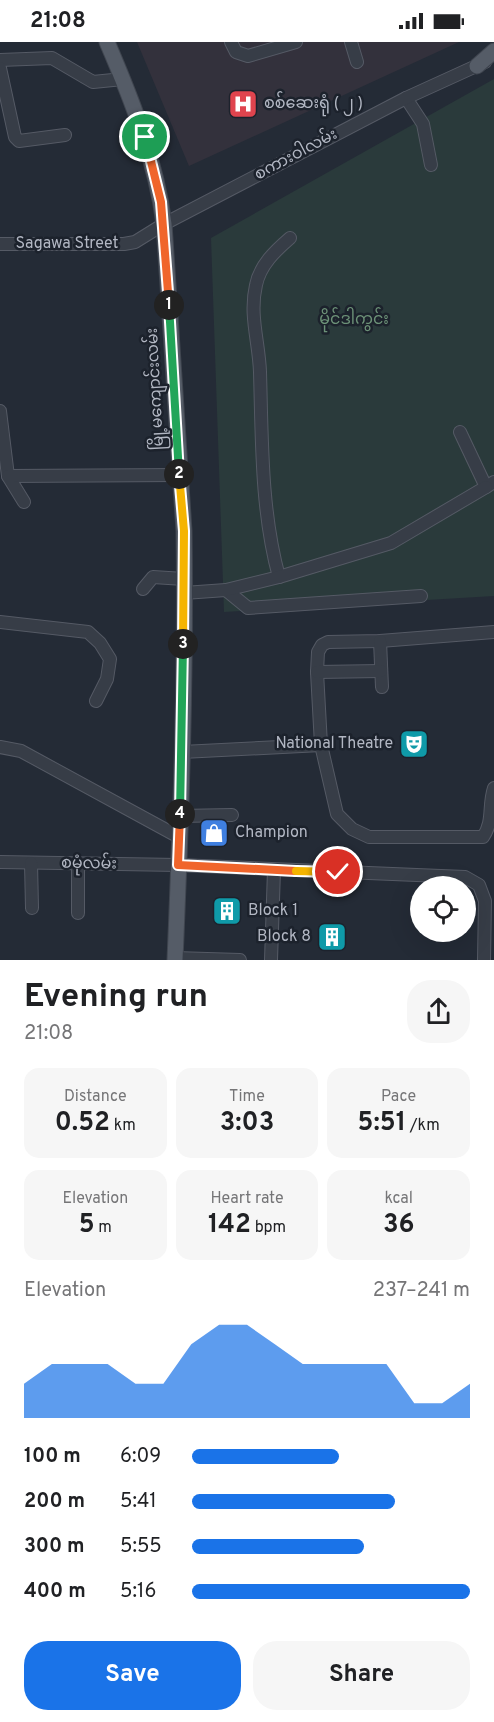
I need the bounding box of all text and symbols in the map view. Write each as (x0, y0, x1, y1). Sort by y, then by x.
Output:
text: 21:08 (30, 8, 86, 35)
hospital icon: စစ်ဆေးရုံ ( ၂ ) (227, 88, 259, 120)
place label: စစ်ဆေးရုံ ( ၂ ) (264, 91, 363, 117)
pin (119, 111, 170, 162)
icon: arrive (128, 120, 161, 153)
street label: စကားဝါလမ်း (250, 122, 341, 185)
street label: Sagawa Street (15, 234, 119, 254)
pin: 1 (154, 290, 184, 320)
text: 1 (166, 295, 172, 315)
park label: မိုင်ဒါကွင်း (319, 307, 389, 333)
street label: မြို့မကျောင်းလမ်း (140, 327, 171, 451)
pin: 2 (164, 459, 194, 489)
text: 2 (174, 464, 184, 484)
pin: 3 (168, 629, 198, 659)
text: 3 (178, 634, 188, 654)
theatre icon: National Theatre (398, 728, 430, 760)
place label: National Theatre (275, 734, 393, 754)
pin: 4 (165, 799, 195, 829)
text: 4 (175, 804, 185, 824)
shop icon: Champion (198, 817, 230, 849)
place label: Champion (235, 823, 308, 843)
pin (312, 846, 363, 897)
street label: စမုံလမ်း (61, 851, 117, 877)
icon: check (321, 855, 354, 888)
map controls (410, 876, 476, 942)
button: locate (410, 876, 476, 942)
building icon: Block 1 (211, 895, 243, 927)
place label: Block 1 (248, 901, 298, 921)
building icon: Block 8 (316, 921, 348, 953)
place label: Block 8 (257, 927, 311, 947)
text: Evening run (24, 977, 208, 1019)
button: share (407, 980, 470, 1043)
text: 21:08 (24, 1021, 73, 1047)
text: Distance (64, 1087, 127, 1107)
text: Time (229, 1087, 265, 1107)
text: Pace (381, 1087, 416, 1107)
text: 0.52 (55, 1107, 110, 1140)
text: 3:03 (220, 1107, 274, 1140)
text: 5:51 (358, 1107, 406, 1140)
text: km (110, 1116, 136, 1136)
text: /km (406, 1116, 440, 1136)
text: Elevation (62, 1189, 128, 1209)
text: Heart rate (210, 1189, 284, 1209)
text: kcal (384, 1189, 413, 1209)
text: 5 (79, 1209, 95, 1242)
text: 142 (208, 1209, 251, 1242)
text: 36 (383, 1209, 414, 1242)
text: m (95, 1218, 112, 1238)
text: bpm (251, 1218, 286, 1238)
text: Elevation (24, 1278, 106, 1304)
text: 237–241 m (373, 1278, 470, 1304)
text: 100 m (24, 1444, 81, 1470)
text: 6:09 (120, 1444, 161, 1470)
text: 200 m (24, 1489, 85, 1515)
text: 5:41 (120, 1489, 157, 1515)
text: 300 m (24, 1534, 85, 1560)
text: 5:55 (120, 1534, 162, 1560)
text: 400 m (24, 1579, 86, 1605)
text: 5:16 (120, 1579, 156, 1605)
button: Save (24, 1641, 241, 1710)
button: Share (253, 1641, 470, 1710)

